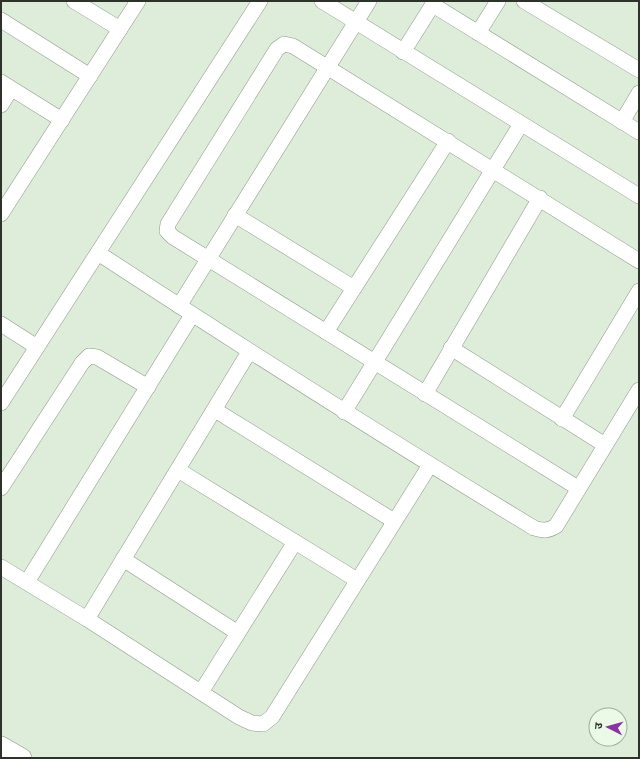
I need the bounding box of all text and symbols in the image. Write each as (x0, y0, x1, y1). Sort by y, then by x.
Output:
north arrow (588, 707, 628, 747)
text: उ (592, 722, 605, 730)

